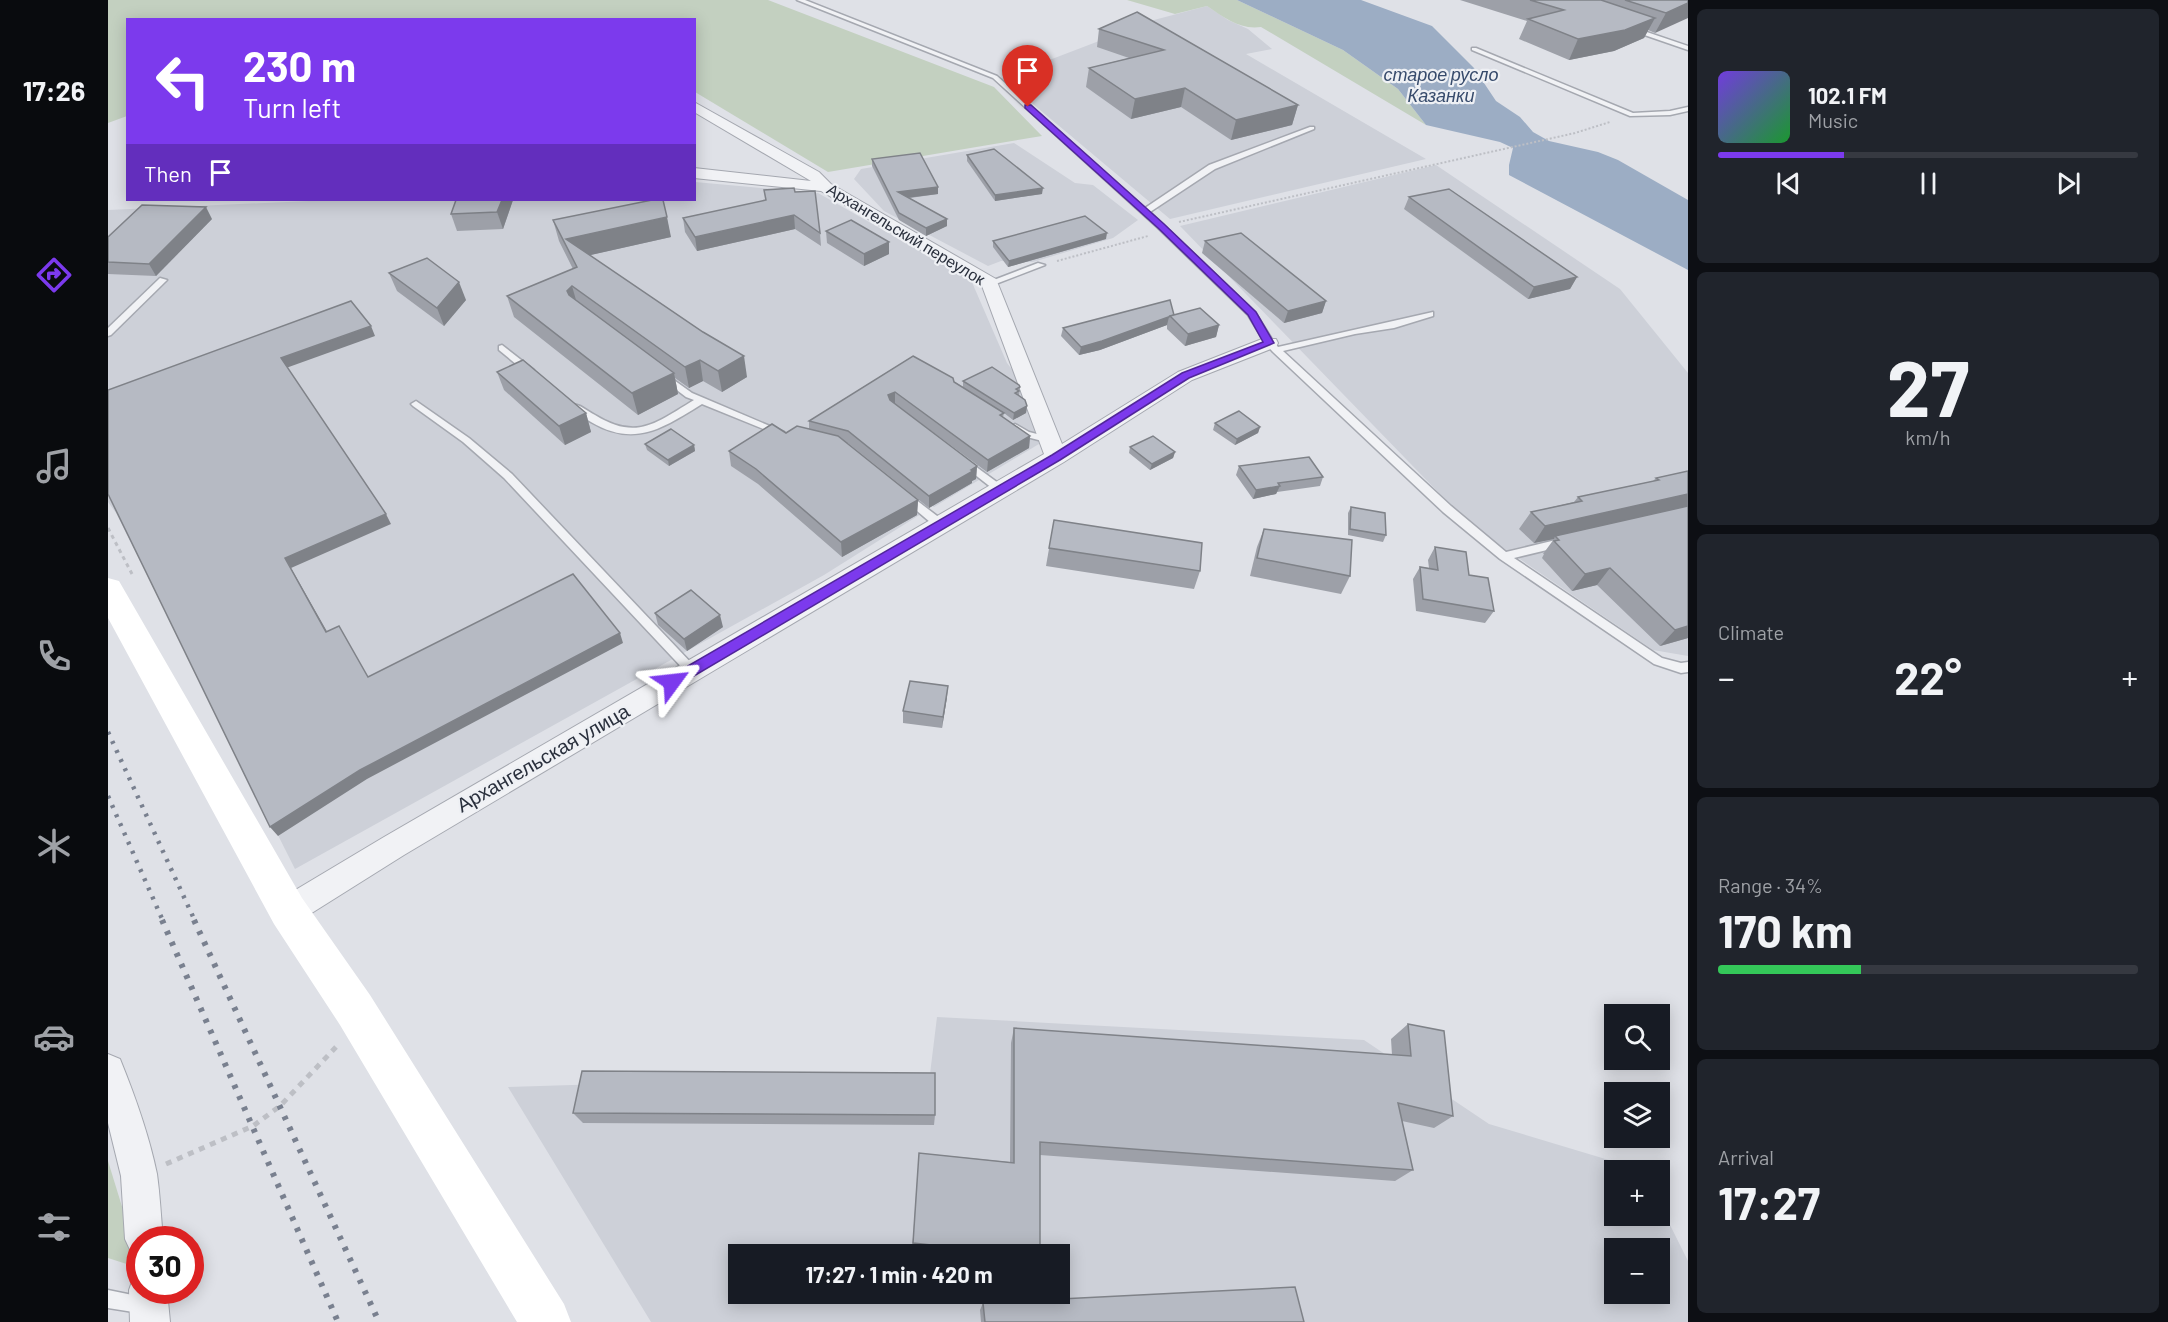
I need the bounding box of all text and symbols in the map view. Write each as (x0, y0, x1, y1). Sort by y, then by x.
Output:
text: 230 m (243, 40, 356, 90)
icon: left (144, 42, 222, 120)
pin (1002, 45, 1053, 107)
icon: arrive (1011, 54, 1044, 87)
water label: старое русло Казанки (1384, 63, 1498, 106)
text: 17:26 (23, 74, 85, 106)
text: 102.1 FM (1808, 82, 1887, 108)
text: Turn left (243, 91, 341, 123)
text: Music (1808, 108, 1858, 132)
icon: arrive (204, 156, 237, 189)
text: Then (144, 160, 192, 186)
icon: previous (1772, 167, 1805, 200)
icon: pause (1912, 167, 1945, 200)
icon: next (2052, 167, 2085, 200)
street label: Архангельский переулок (824, 179, 989, 289)
icon: directions (33, 254, 75, 296)
text: 27 (1887, 339, 1969, 433)
text: km/h (1905, 425, 1951, 449)
icon: music (33, 445, 75, 487)
text: Climate (1718, 620, 1784, 644)
icon: phone (33, 635, 75, 677)
position arrow (640, 650, 704, 714)
text: 22° (1894, 650, 1962, 704)
text: − (1718, 657, 1735, 697)
text: + (2121, 657, 2138, 697)
street label: Архангельская улица (452, 697, 634, 816)
icon: climate (33, 825, 75, 867)
text: Range · 34% (1718, 873, 1823, 897)
text: 170 km (1718, 903, 1852, 957)
map controls (1604, 1004, 1670, 1304)
button: search (1604, 1004, 1670, 1070)
icon: car (33, 1016, 75, 1058)
button: layers (1604, 1082, 1670, 1148)
text: Arrival (1718, 1145, 1774, 1169)
button: + (1604, 1160, 1670, 1226)
text: 17:27 (1718, 1175, 1820, 1229)
icon: filters (33, 1206, 75, 1248)
speed limit sign: 30 (126, 1226, 204, 1304)
button: − (1604, 1238, 1670, 1304)
text: 17:27 · 1 min · 420 m (805, 1261, 993, 1287)

